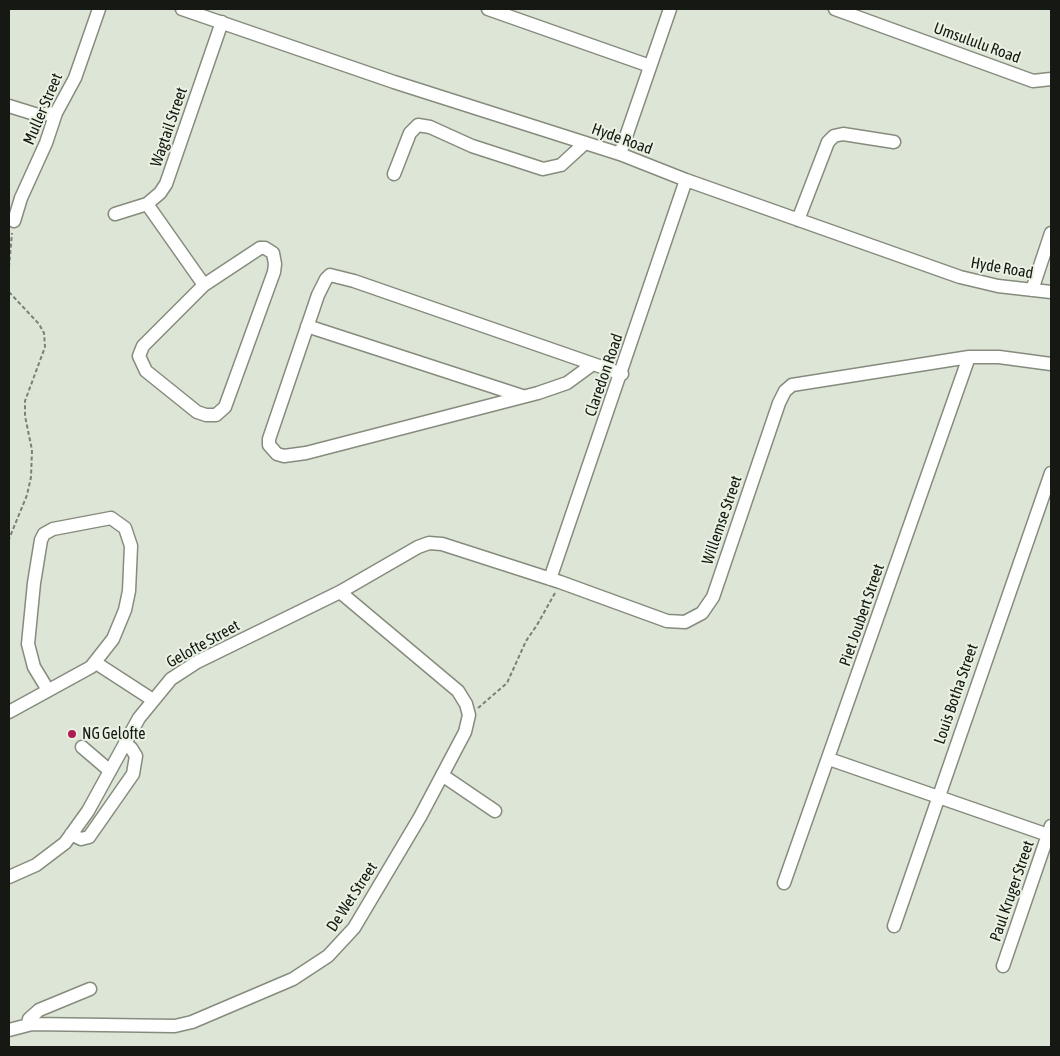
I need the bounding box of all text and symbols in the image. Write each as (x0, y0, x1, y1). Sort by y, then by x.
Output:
street label: Umsululu Road (931, 18, 1023, 68)
street label: Muller Street (19, 70, 67, 148)
street label: Wagtail Street (146, 85, 192, 169)
street label: Hyde Road (589, 119, 655, 159)
street label: Hyde Road (969, 253, 1035, 283)
street label: Claredon Road (581, 331, 627, 419)
street label: Willemse Street (698, 473, 746, 567)
street label: Piet Joubert Street (836, 561, 888, 669)
street label: Gelofte Street (163, 616, 243, 672)
street label: Louis Botha Street (930, 641, 982, 747)
place label: NG Gelofte (82, 724, 146, 744)
marker: NG Gelofte (66, 728, 78, 740)
street label: Paul Kruger Street (986, 838, 1038, 944)
street label: De Wet Street (323, 859, 381, 935)

